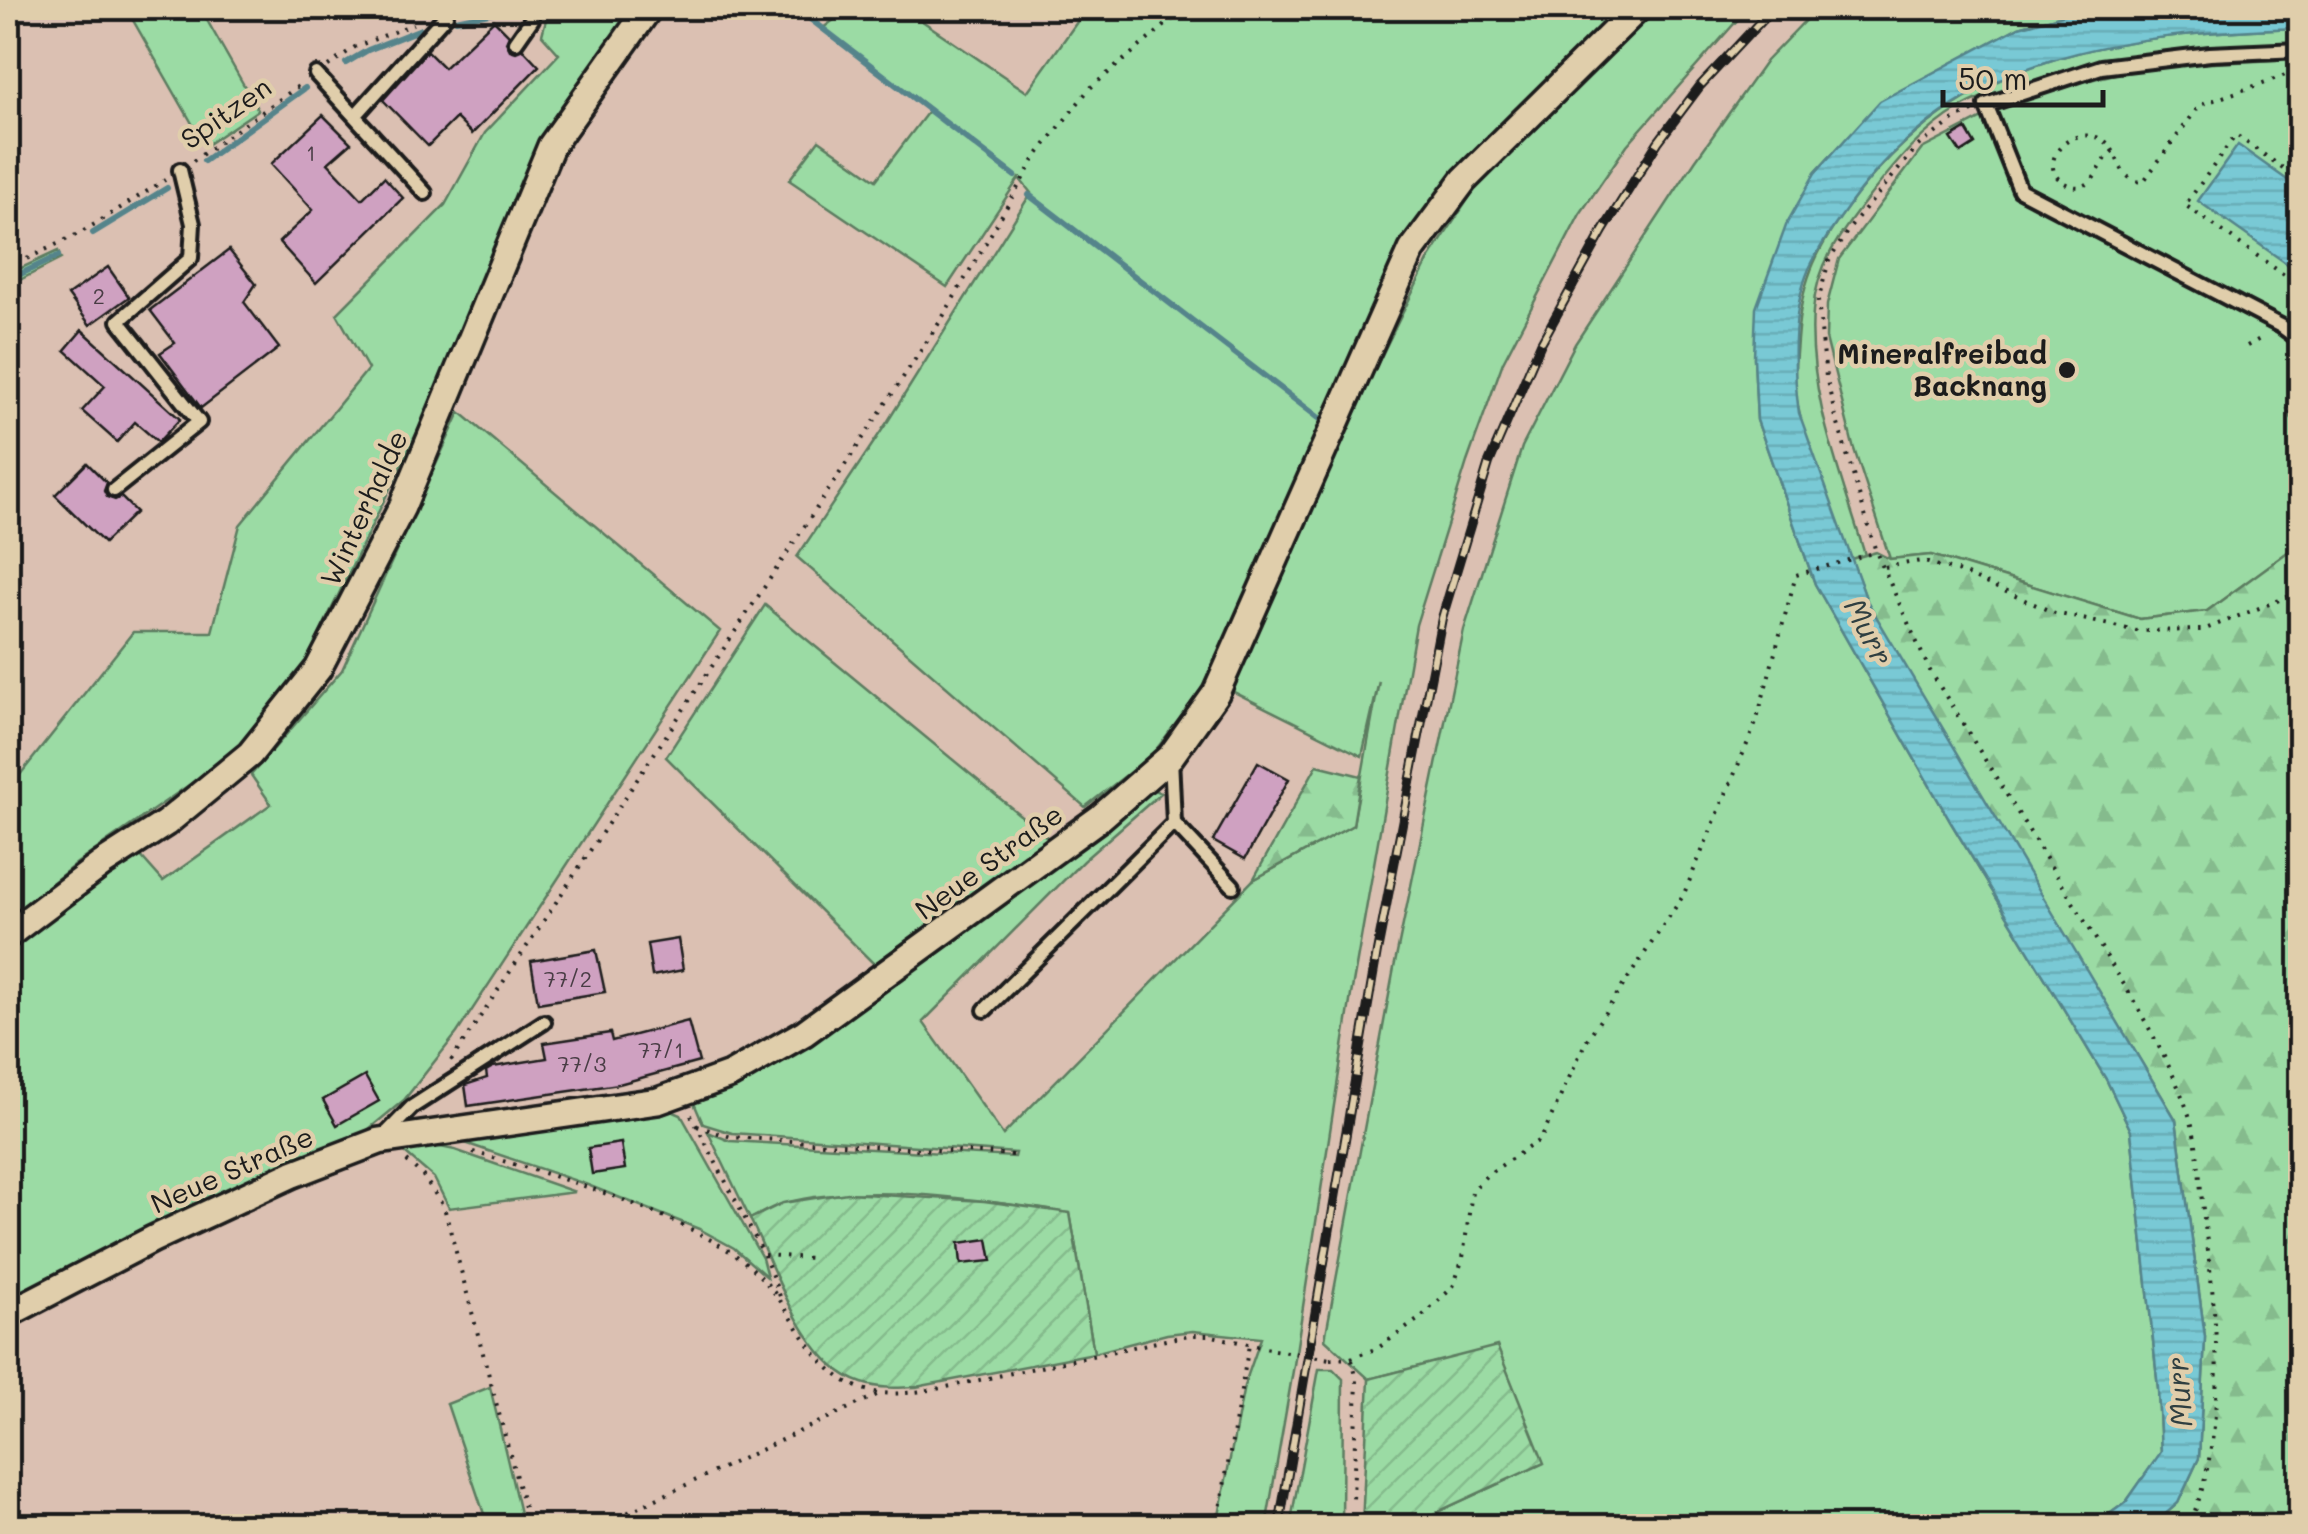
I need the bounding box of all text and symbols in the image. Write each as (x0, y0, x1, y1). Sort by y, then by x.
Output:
scale bar (1943, 45, 2103, 107)
text: 50 m (1958, 58, 2028, 98)
street label: Spitzen (173, 68, 278, 156)
house number: 1 (306, 138, 316, 167)
house number: 2 (93, 281, 105, 310)
place label: Mineralfreibad Backnang (1837, 335, 2047, 403)
marker: Mineralfreibad Backnang (2056, 359, 2078, 381)
street label: Winterhalde (311, 424, 415, 591)
water label: Murr (1836, 591, 1904, 672)
street label: Neue Straße (907, 795, 1069, 927)
house number: 77/2 (544, 964, 592, 993)
house number: 77/1 (638, 1035, 684, 1064)
house number: 77/3 (558, 1049, 607, 1078)
street label: Neue Straße (145, 1117, 319, 1221)
water label: Murr (2156, 1356, 2200, 1429)

